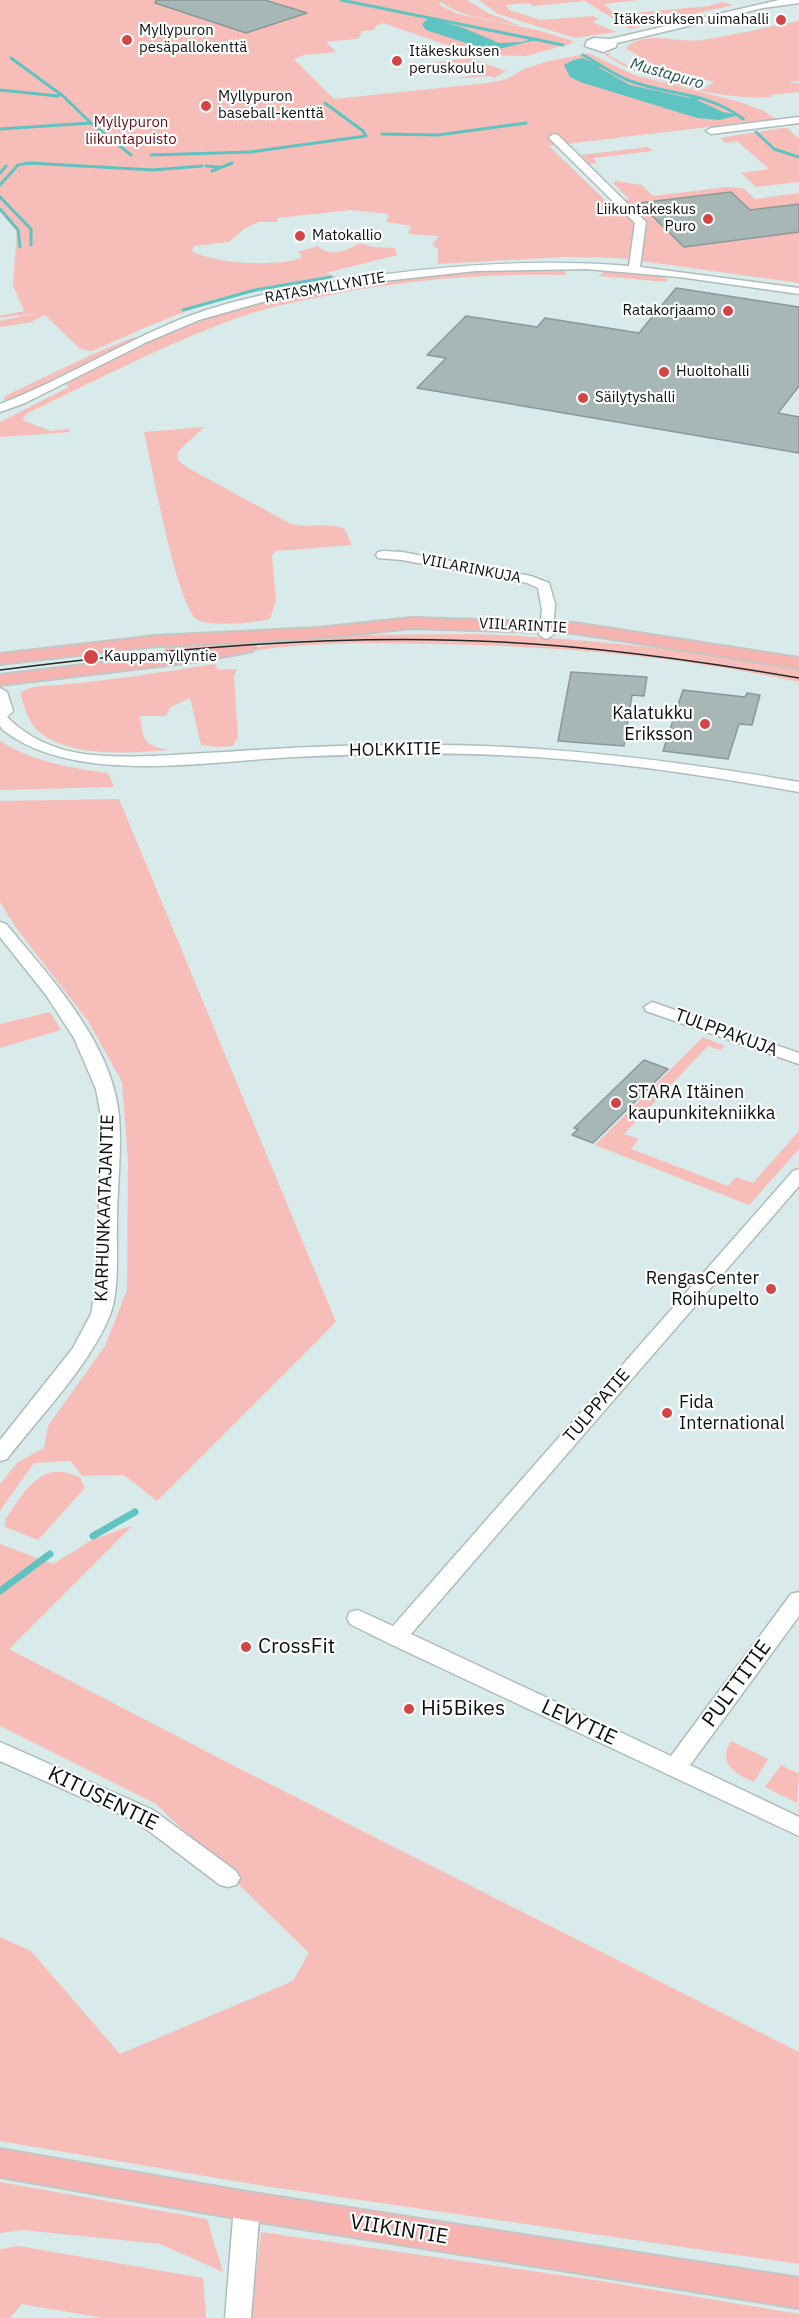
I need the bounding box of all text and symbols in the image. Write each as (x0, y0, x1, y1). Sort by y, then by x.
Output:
place label: Itäkeskuksen uimahalli (613, 11, 769, 29)
marker: Itäkeskuksen uimahalli (774, 13, 788, 27)
place label: Myllypuron pesäpallokenttä (139, 22, 247, 57)
marker: Myllypuron pesäpallokenttä (120, 33, 134, 47)
place label: Itäkeskuksen peruskoulu (409, 43, 500, 78)
marker: Itäkeskuksen peruskoulu (390, 54, 404, 68)
water label: Mustapuro (628, 54, 706, 94)
place label: Myllypuron baseball-kenttä (218, 88, 324, 123)
marker: Myllypuron baseball-kenttä (199, 99, 213, 113)
park label: Myllypuron liikuntapuisto (85, 114, 177, 149)
place label: Liikuntakeskus Puro (596, 201, 696, 236)
marker: Liikuntakeskus Puro (701, 212, 715, 226)
place label: Matokallio (312, 227, 382, 245)
marker: Matokallio (293, 229, 307, 243)
street label: RATASMYLLYNTIE (263, 269, 387, 307)
place label: Ratakorjaamo (622, 302, 716, 320)
marker: Ratakorjaamo (721, 304, 735, 318)
place label: Huoltohalli (676, 363, 749, 381)
marker: Huoltohalli (657, 365, 671, 379)
place label: Säilytyshalli (595, 389, 675, 407)
marker: Säilytyshalli (576, 391, 590, 405)
street label: VIILARINKUJA (420, 550, 522, 588)
street label: VIILARINTIE (479, 615, 567, 637)
marker: Kauppamyllyntie (82, 648, 100, 666)
place label: Kauppamyllyntie (104, 648, 217, 666)
place label: Kalatukku Eriksson (612, 703, 693, 746)
marker: Kalatukku Eriksson (698, 717, 712, 731)
street label: HOLKKITIE (349, 738, 441, 762)
street label: TULPPAKUJA (672, 1004, 780, 1062)
place label: STARA Itäinen kaupunkitekniikka (628, 1082, 775, 1124)
marker: STARA Itäinen kaupunkitekniikka (609, 1096, 623, 1110)
street label: KARHUNKAATAJANTIE (91, 1114, 119, 1302)
place label: RengasCenter Roihupelto (646, 1268, 759, 1310)
marker: RengasCenter Roihupelto (764, 1282, 778, 1296)
street label: TULPPATIE (559, 1365, 635, 1447)
place label: Fida International (679, 1392, 785, 1434)
marker: Fida International (660, 1406, 674, 1420)
place label: CrossFit (258, 1634, 335, 1660)
street label: PULTTITIE (697, 1636, 777, 1732)
marker: CrossFit (239, 1640, 253, 1654)
street label: LEVYTIE (537, 1695, 621, 1751)
place label: Hi5Bikes (421, 1696, 505, 1722)
marker: Hi5Bikes (402, 1702, 416, 1716)
street label: KITUSENTIE (44, 1761, 162, 1837)
street label: VIIKINTIE (348, 2210, 450, 2250)

